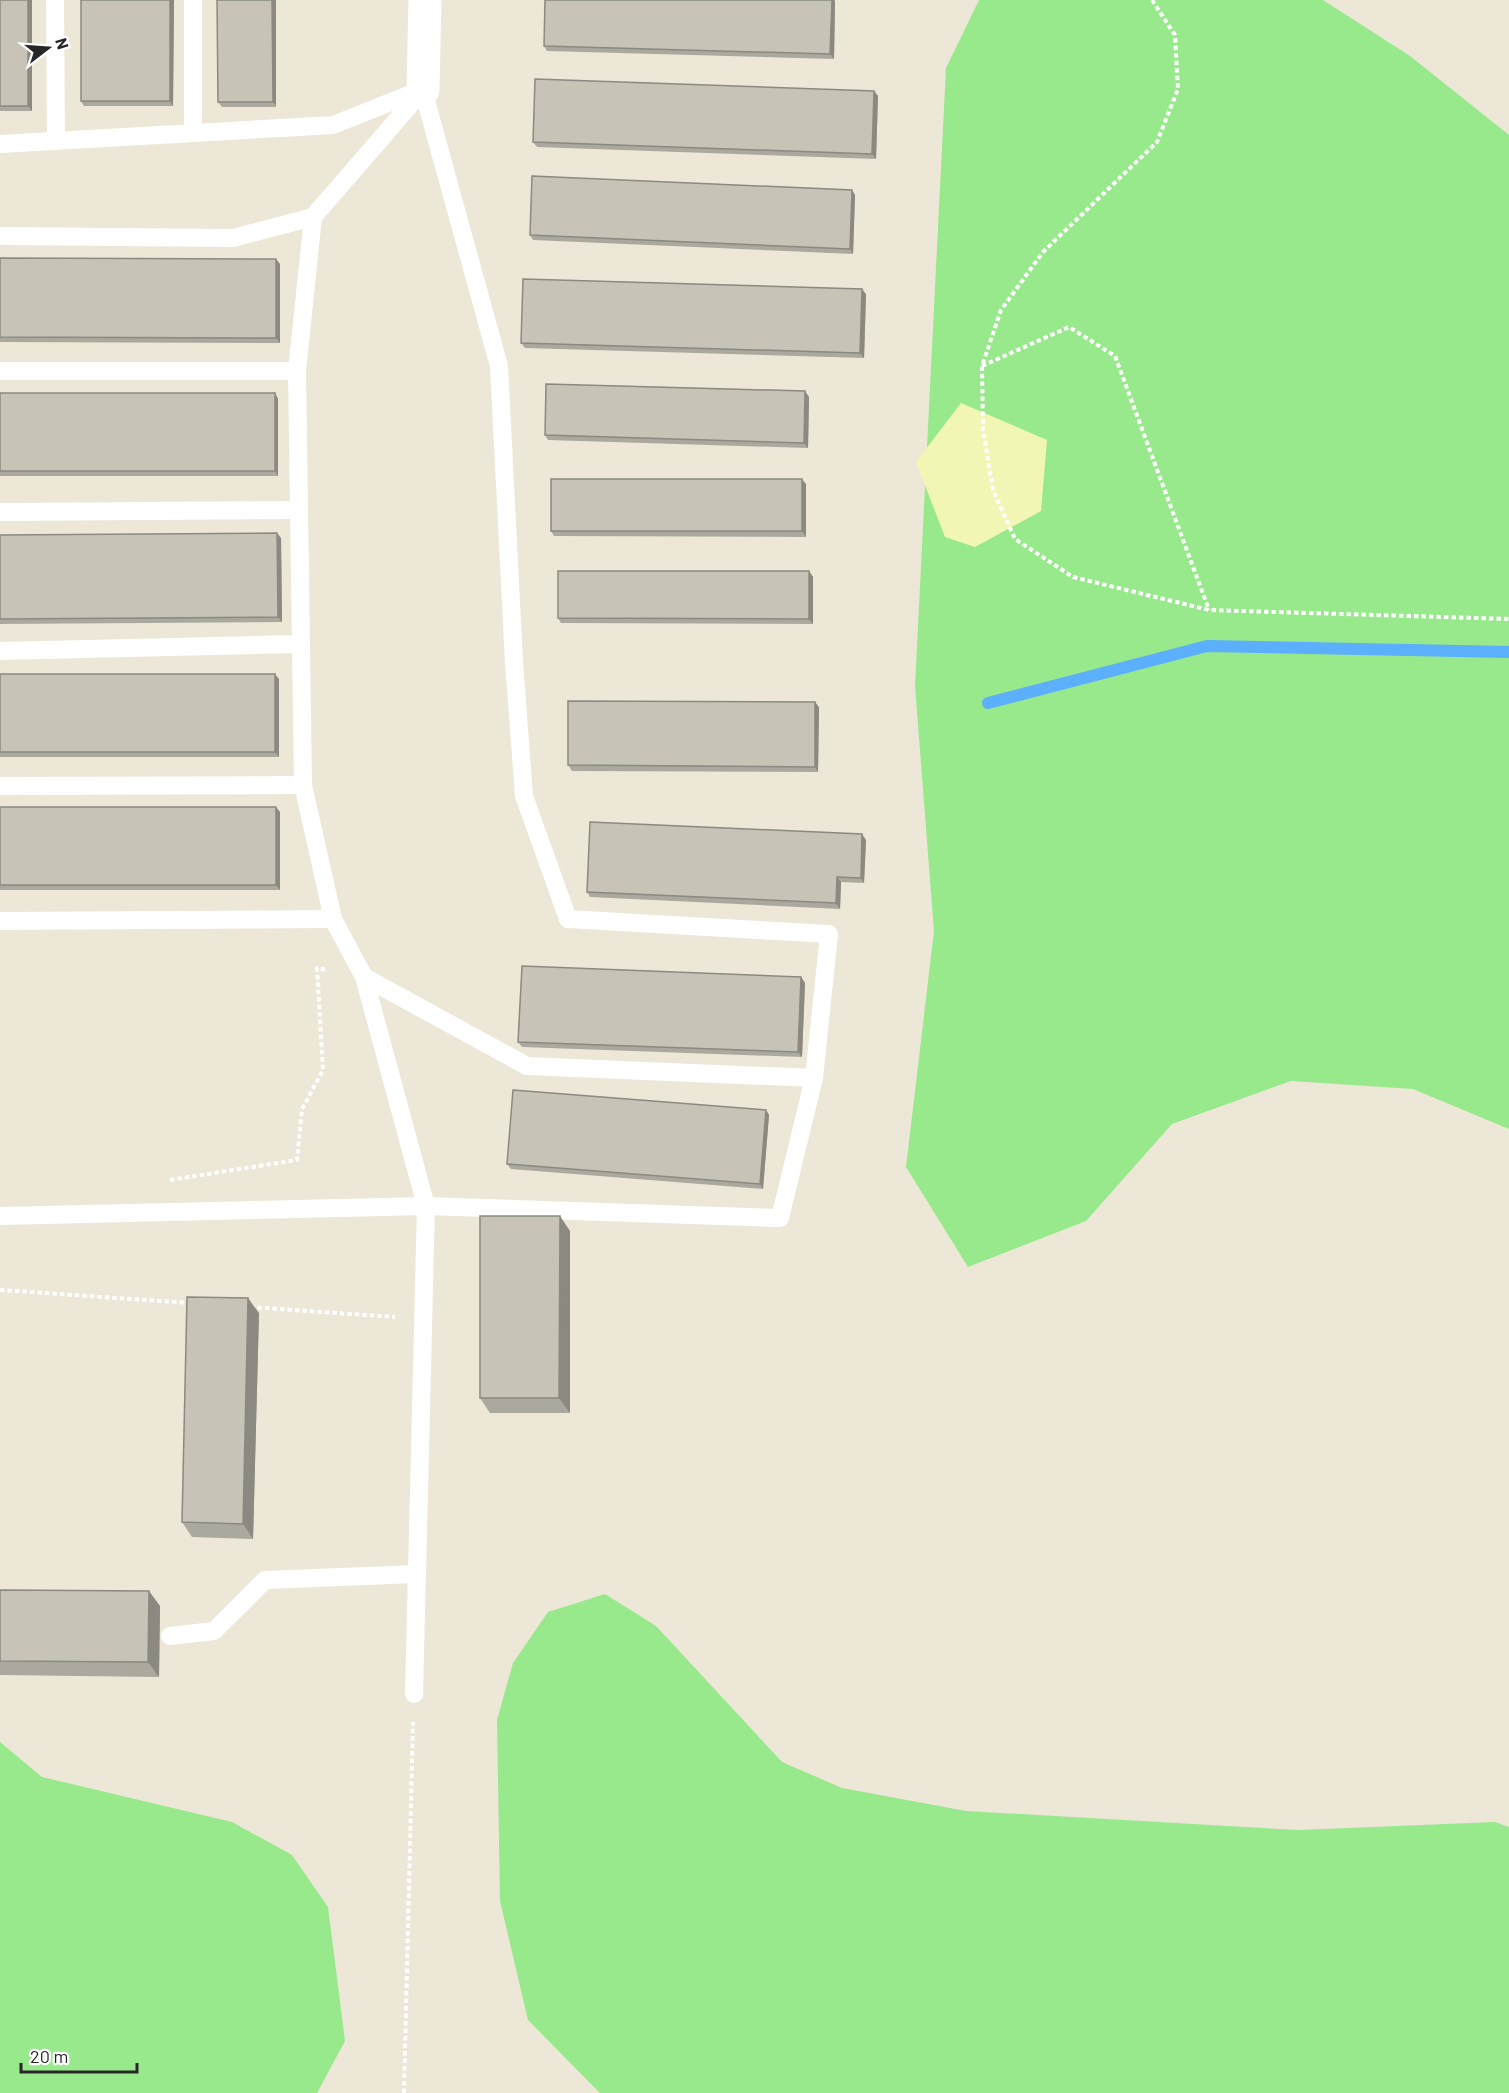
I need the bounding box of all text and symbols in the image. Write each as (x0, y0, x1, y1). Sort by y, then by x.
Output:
north arrow (18, 18, 78, 78)
text: N (52, 36, 73, 51)
scale bar (21, 2036, 136, 2074)
text: 20 m (30, 2045, 68, 2067)

